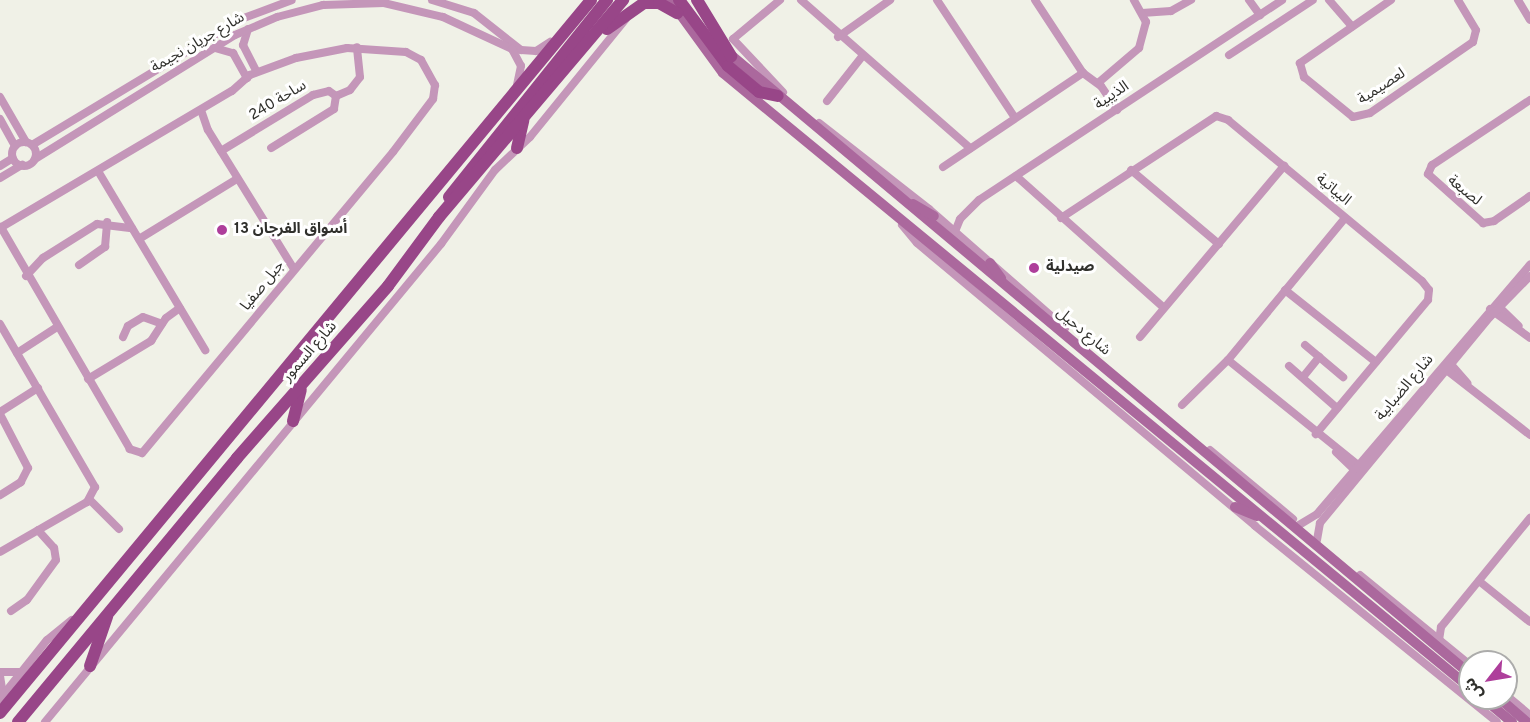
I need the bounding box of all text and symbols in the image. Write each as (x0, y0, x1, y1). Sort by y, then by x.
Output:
street label: شارع جريان نجيمة (148, 9, 248, 77)
street label: لعصيمية (1355, 65, 1409, 109)
street label: ساحة 240 (246, 77, 310, 125)
street label: الذيبية (1091, 78, 1133, 114)
street label: البياتية (1312, 170, 1354, 210)
street label: لصبعة (1443, 172, 1485, 210)
place label: أسواق الفرجان 13 (234, 221, 347, 239)
marker: أسواق الفرجان 13 (215, 223, 229, 237)
street label: جبل صفيا (237, 257, 289, 315)
place label: صيدلية (1046, 259, 1094, 277)
marker: صيدلية (1027, 261, 1041, 275)
street label: شارع دحيل (1052, 304, 1114, 360)
street label: شارع السمور (279, 318, 341, 386)
street label: شارع الضبابية (1372, 351, 1438, 425)
north arrow (1458, 650, 1518, 710)
text: ش (1460, 674, 1489, 703)

